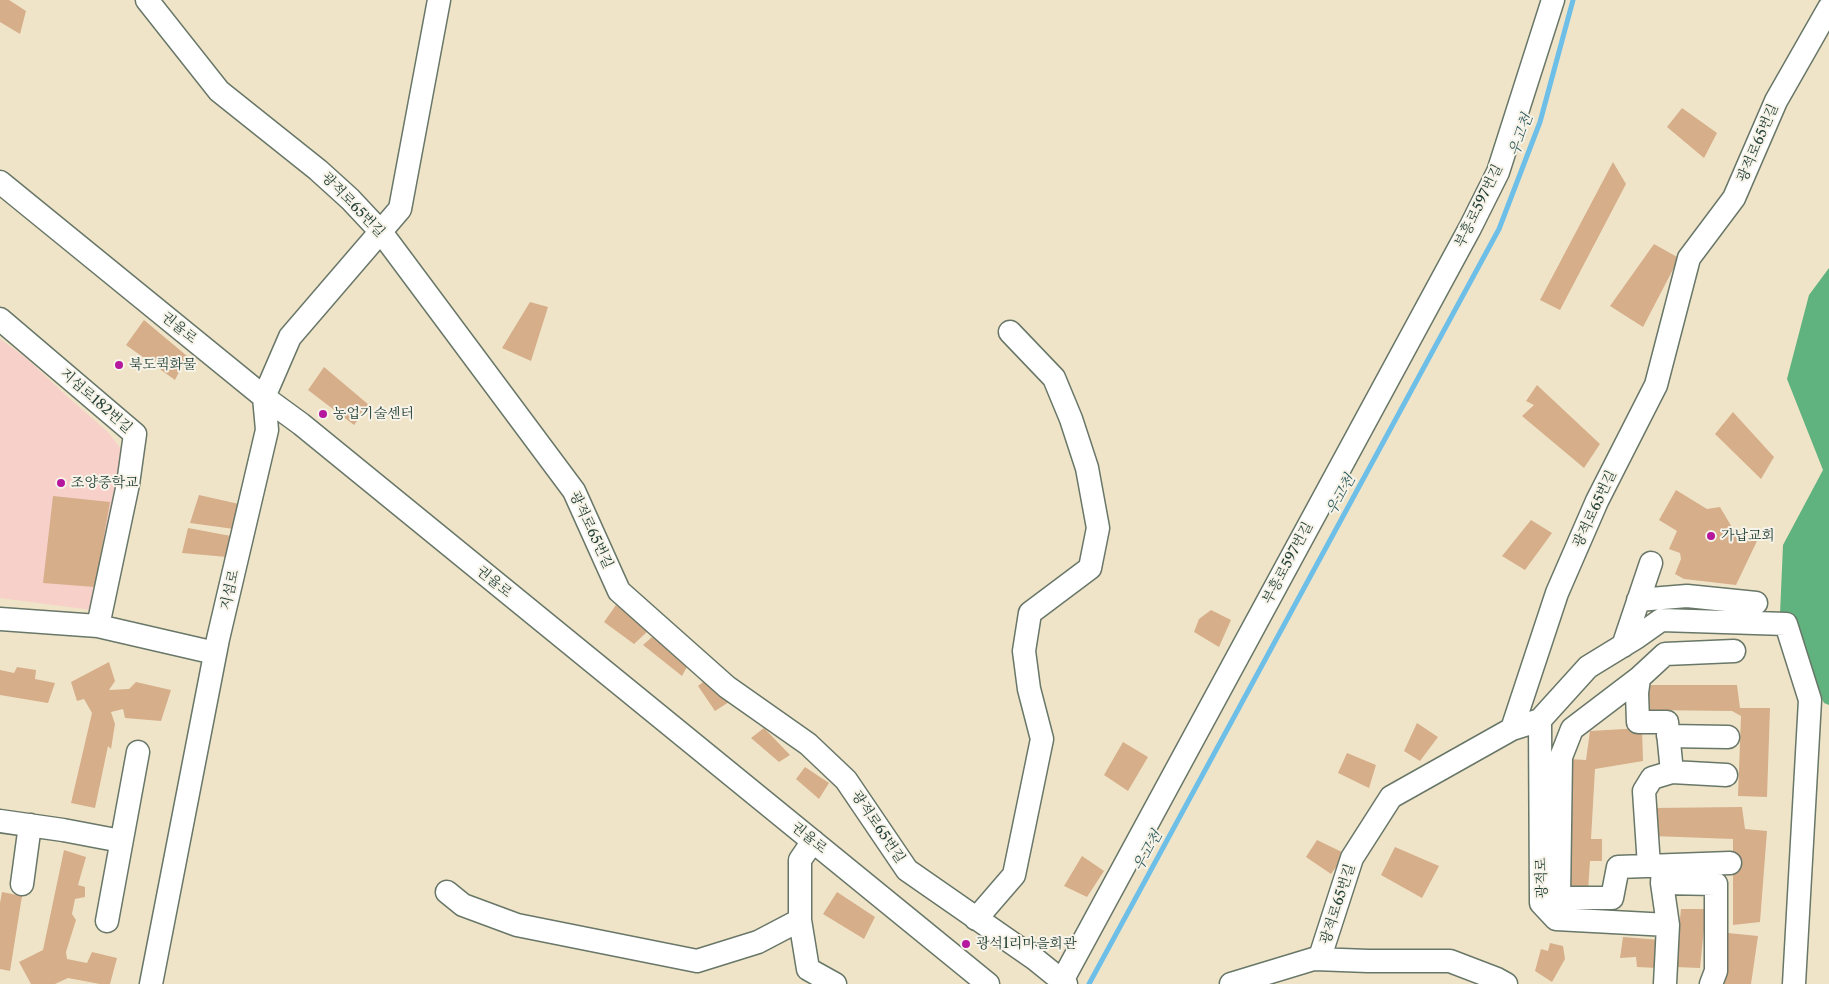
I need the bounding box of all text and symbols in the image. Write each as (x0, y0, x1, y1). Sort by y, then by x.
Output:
street label: 광적로65번길 (1734, 101, 1782, 185)
water label: 우고천 (1505, 111, 1537, 159)
street label: 부흥로597번길 (1452, 162, 1506, 250)
street label: 광적로65번길 (318, 169, 388, 241)
street label: 권율로 (158, 309, 200, 347)
place label: 북도퀵화물 (129, 357, 197, 373)
marker: 북도퀵화물 (113, 359, 125, 371)
street label: 지섬로182번길 (57, 365, 135, 437)
place label: 농업기술센터 (333, 406, 414, 422)
marker: 농업기술센터 (317, 408, 329, 420)
street label: 광적로65번길 (1570, 468, 1620, 550)
water label: 우고천 (1323, 472, 1359, 518)
place label: 조양중학교 (71, 475, 139, 491)
marker: 조양중학교 (55, 477, 67, 489)
street label: 광적로65번길 (566, 489, 616, 571)
street label: 부흥로597번길 (1259, 519, 1317, 607)
place label: 가납교회 (1721, 528, 1775, 544)
marker: 가납교회 (1705, 530, 1717, 542)
street label: 권율로 (473, 563, 515, 601)
street label: 지섬로 (217, 568, 243, 612)
street label: 광적로65번길 (848, 788, 908, 866)
street label: 권율로 (788, 819, 830, 857)
water label: 우고천 (1130, 828, 1166, 874)
street label: 광적로 (1533, 857, 1551, 899)
street label: 광적로65번길 (1317, 862, 1359, 946)
place label: 광석1리마을회관 (976, 936, 1077, 952)
marker: 광석1리마을회관 (960, 938, 972, 950)

